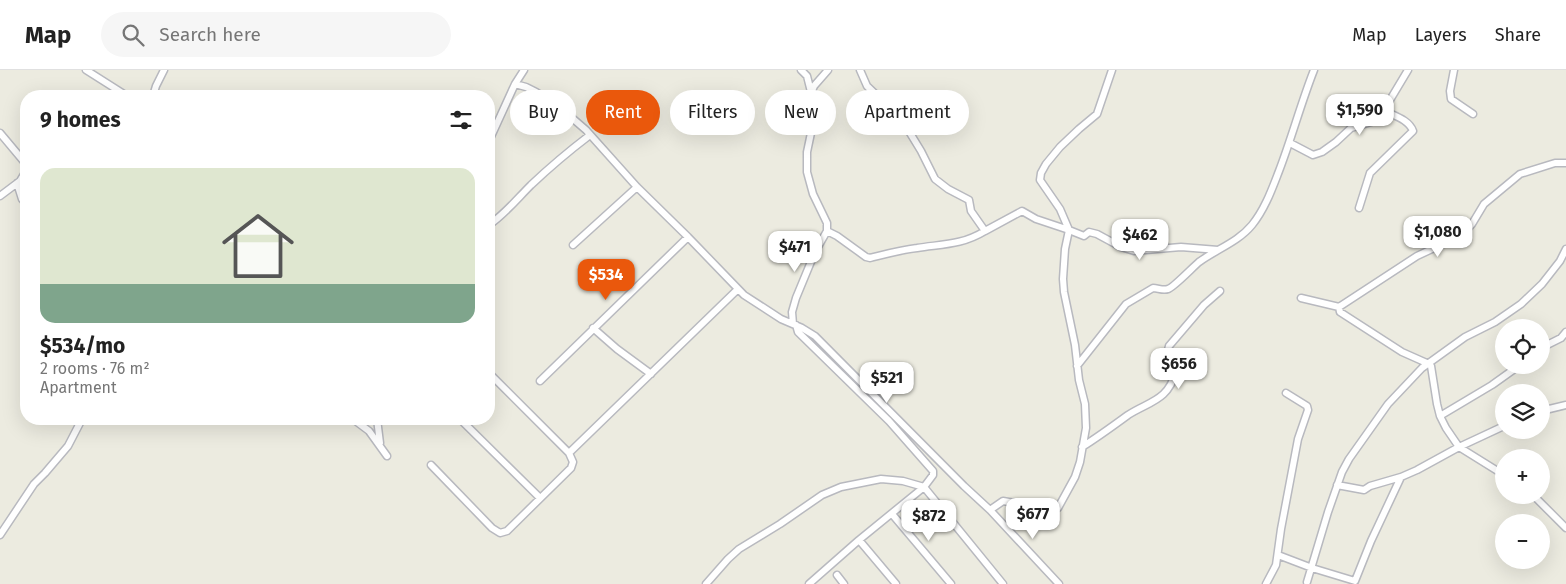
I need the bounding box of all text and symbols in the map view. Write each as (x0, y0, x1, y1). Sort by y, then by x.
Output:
search box (101, 12, 451, 57)
text: Map (25, 21, 71, 49)
icon: search (119, 21, 147, 49)
text: Search here (159, 23, 261, 46)
text: Map (1352, 24, 1387, 46)
text: Layers (1415, 24, 1467, 46)
text: Share (1495, 24, 1541, 46)
chip: Buy (510, 90, 576, 135)
chip: Rent (586, 90, 660, 135)
chip: Filters (670, 90, 755, 135)
chip: New (765, 90, 836, 135)
chip: Apartment (846, 90, 969, 135)
pin: $1,590 (1319, 93, 1401, 136)
text: $1,590 (1337, 100, 1383, 119)
icon: filters (447, 106, 475, 134)
text: 9 homes (40, 107, 121, 133)
icon: home (213, 201, 303, 291)
pin: $1,080 (1397, 216, 1479, 258)
pin: $462 (1110, 218, 1170, 261)
text: $1,080 (1414, 222, 1462, 241)
text: $462 (1123, 225, 1157, 244)
pin: $471 (765, 230, 825, 273)
text: $471 (779, 237, 811, 256)
pin: $534 (576, 258, 636, 301)
text: $534 (589, 265, 623, 284)
map controls (1495, 319, 1550, 569)
button: locate (1495, 319, 1550, 374)
text: $534/mo (40, 333, 125, 359)
pin: $656 (1149, 348, 1209, 390)
text: $656 (1161, 354, 1197, 373)
text: 2 rooms · 76 m² (40, 359, 150, 378)
pin: $521 (857, 362, 917, 404)
text: $521 (871, 368, 903, 387)
text: Apartment (40, 378, 117, 397)
button: layers (1495, 384, 1550, 439)
button: + (1495, 449, 1550, 504)
pin: $677 (1003, 498, 1063, 540)
pin: $872 (899, 500, 959, 542)
text: $677 (1017, 504, 1049, 523)
text: $872 (912, 506, 946, 525)
button: − (1495, 514, 1550, 569)

